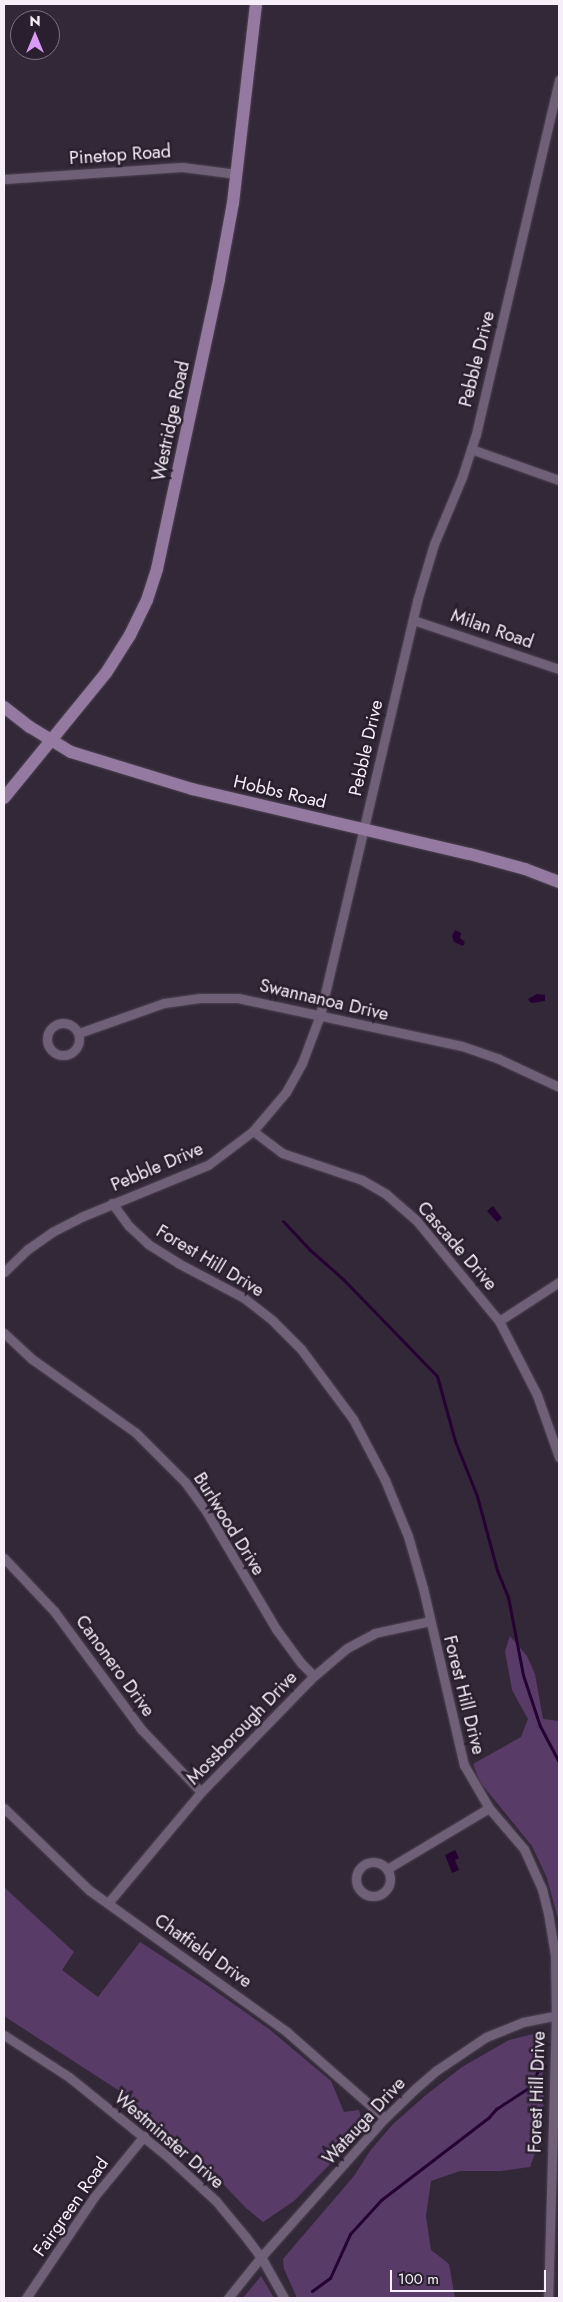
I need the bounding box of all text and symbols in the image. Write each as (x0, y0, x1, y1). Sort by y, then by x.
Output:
north arrow (10, 10, 60, 60)
text: N (29, 11, 41, 31)
street label: Pinetop Road (68, 141, 172, 169)
street label: Pebble Drive (455, 309, 499, 409)
street label: Westridge Road (148, 359, 194, 483)
street label: Milan Road (448, 605, 536, 653)
street label: Pebble Drive (344, 698, 388, 798)
street label: Hobbs Road (231, 771, 329, 813)
street label: Swannanoa Drive (257, 975, 391, 1025)
street label: Pebble Drive (108, 1138, 206, 1196)
street label: Cascade Drive (413, 1197, 501, 1295)
street label: Forest Hill Drive (152, 1220, 268, 1302)
street label: Burlwood Drive (189, 1469, 269, 1579)
street label: Canonero Drive (71, 1611, 159, 1721)
street label: Forest Hill Drive (439, 1633, 489, 1757)
street label: Mossborough Drive (182, 1667, 302, 1789)
street label: Chatfield Drive (150, 1910, 256, 1992)
street label: Forest Hill Drive (524, 2031, 550, 2153)
street label: Watauga Drive (318, 2073, 410, 2169)
street label: Westminster Drive (110, 2087, 228, 2193)
street label: Fairgreen Road (29, 2153, 113, 2261)
scale bar (393, 2260, 549, 2292)
text: 100 m (398, 2268, 439, 2290)

